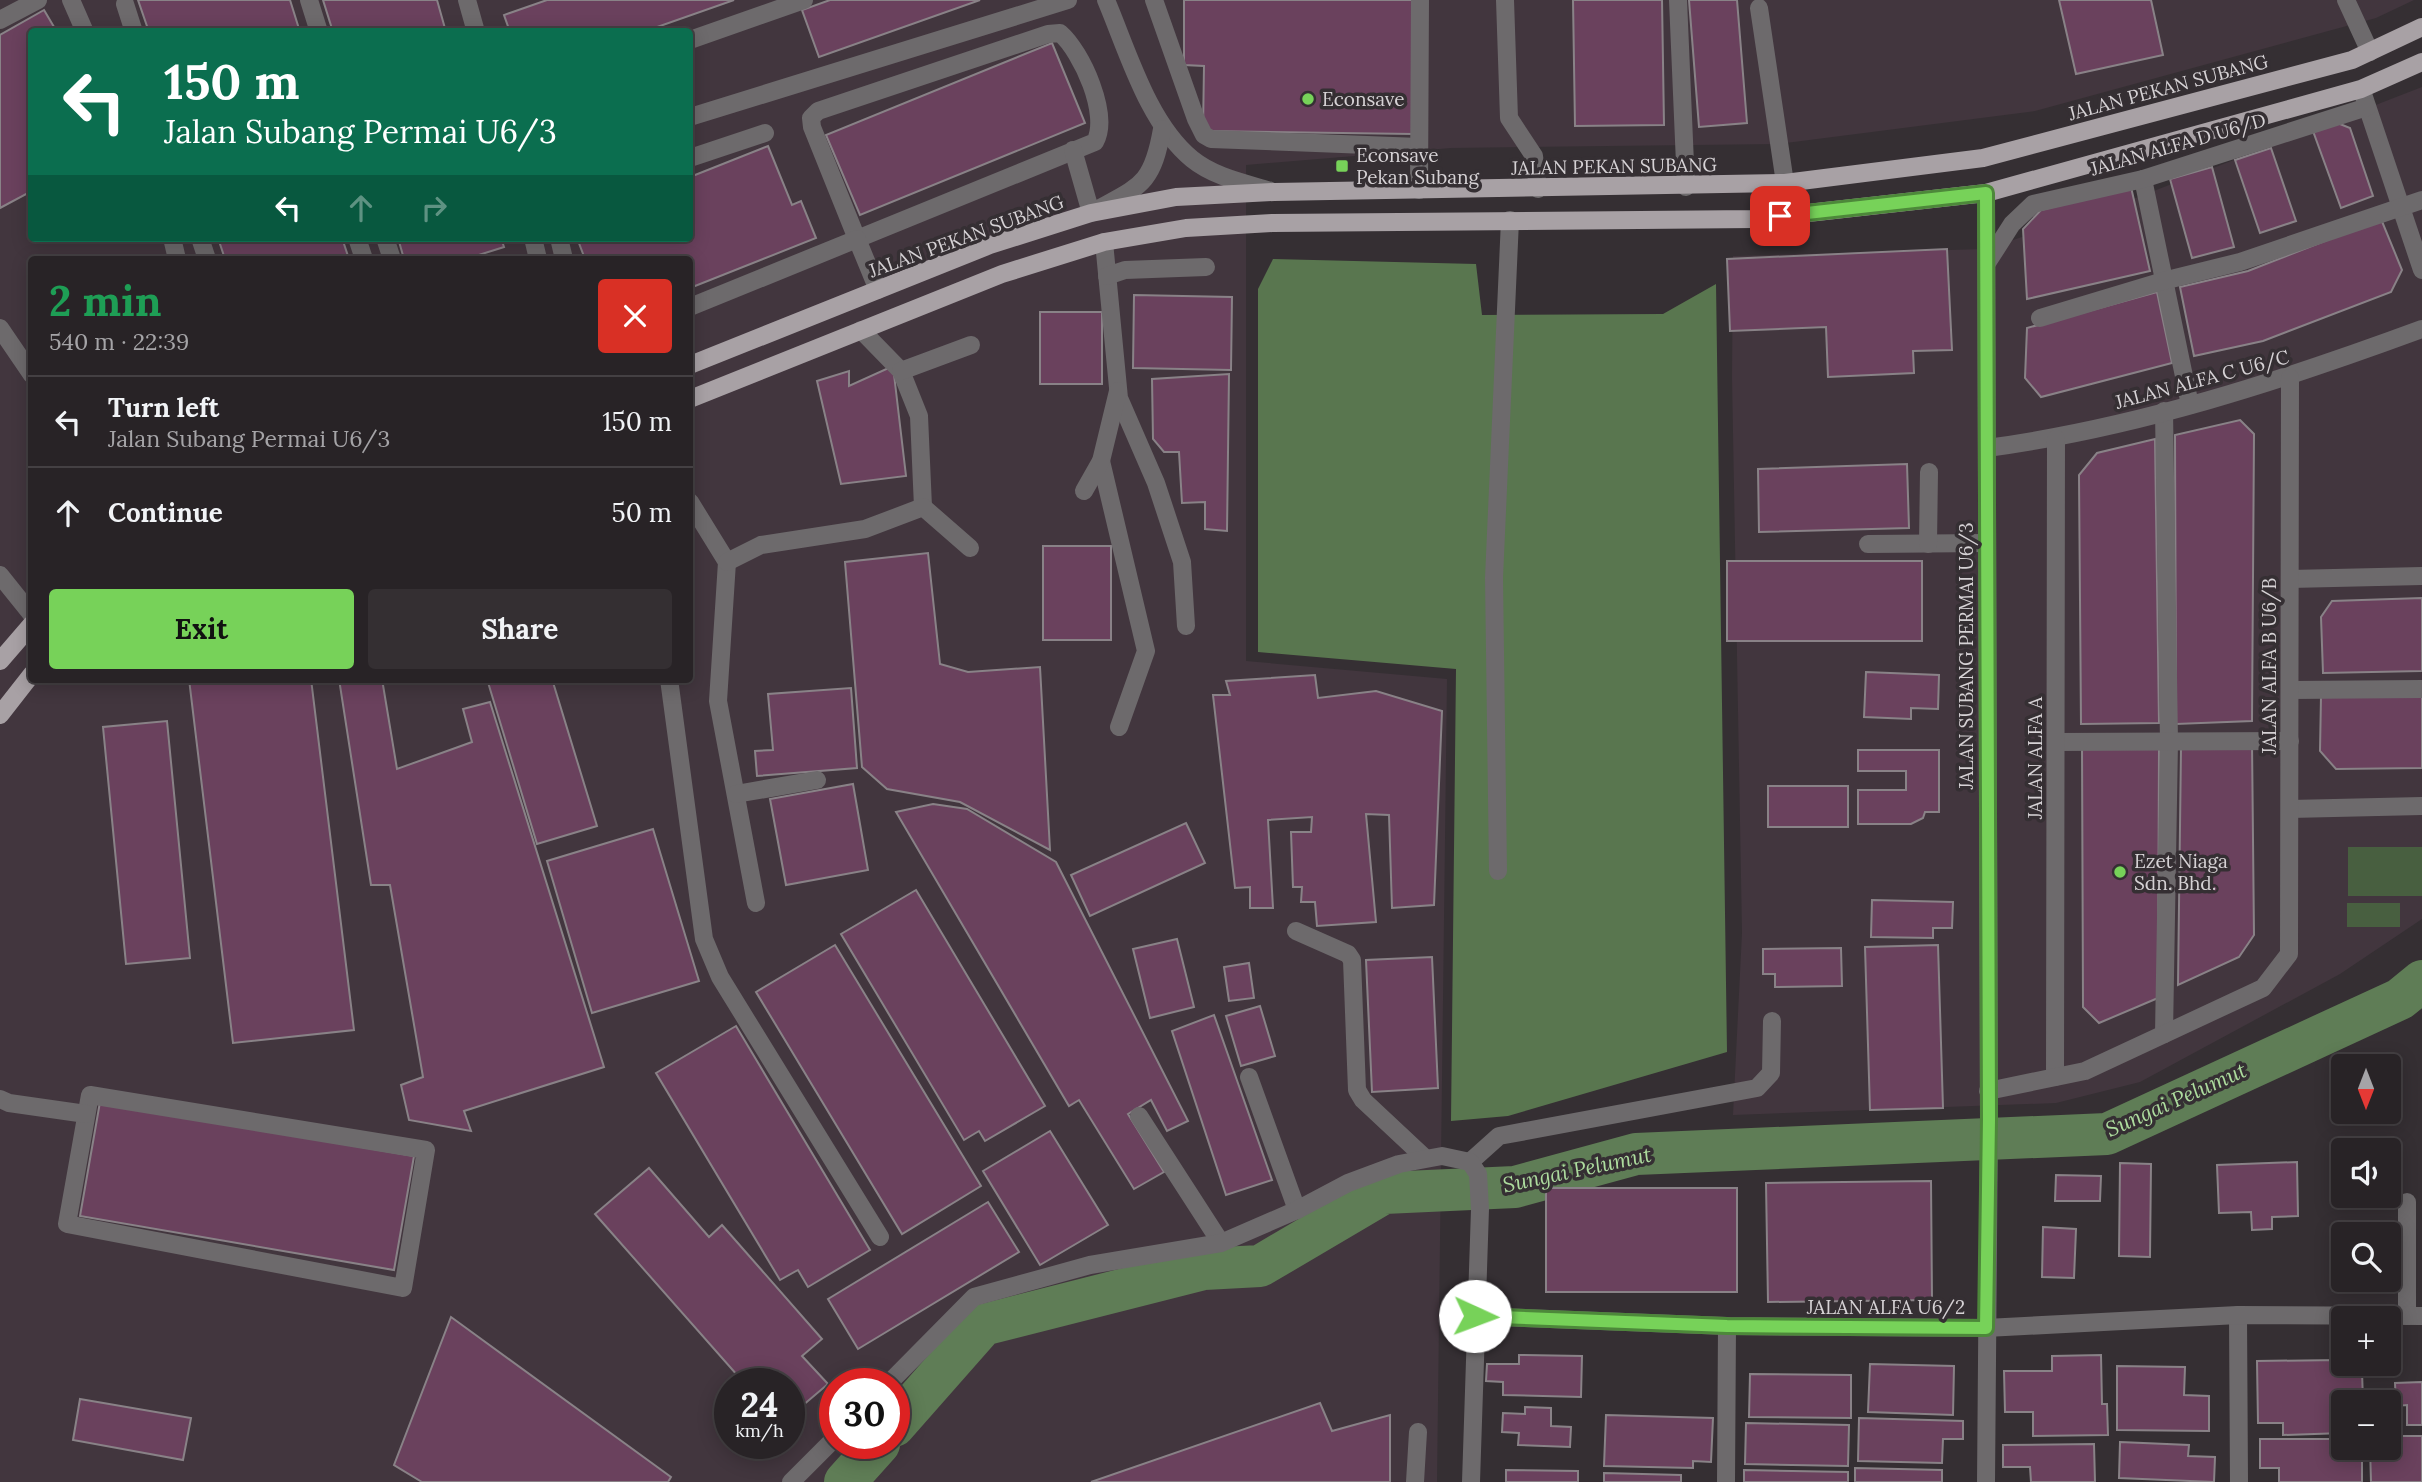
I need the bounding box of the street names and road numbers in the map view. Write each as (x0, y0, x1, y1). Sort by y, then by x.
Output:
street label: JALAN PEKAN SUBANG (2065, 49, 2271, 125)
street label: JALAN ALFA D U6/D (2086, 107, 2269, 182)
street label: JALAN PEKAN SUBANG (1510, 152, 1718, 180)
street label: JALAN PEKAN SUBANG (864, 189, 1067, 283)
street label: JALAN ALFA C U6/C (2111, 344, 2292, 415)
street label: JALAN SUBANG PERMAI U6/3 (1954, 522, 1979, 791)
street label: JALAN ALFA B U6/B (2257, 577, 2282, 755)
street label: JALAN ALFA A (2023, 696, 2047, 820)
street label: JALAN ALFA U6/2 (1806, 1295, 1965, 1320)

